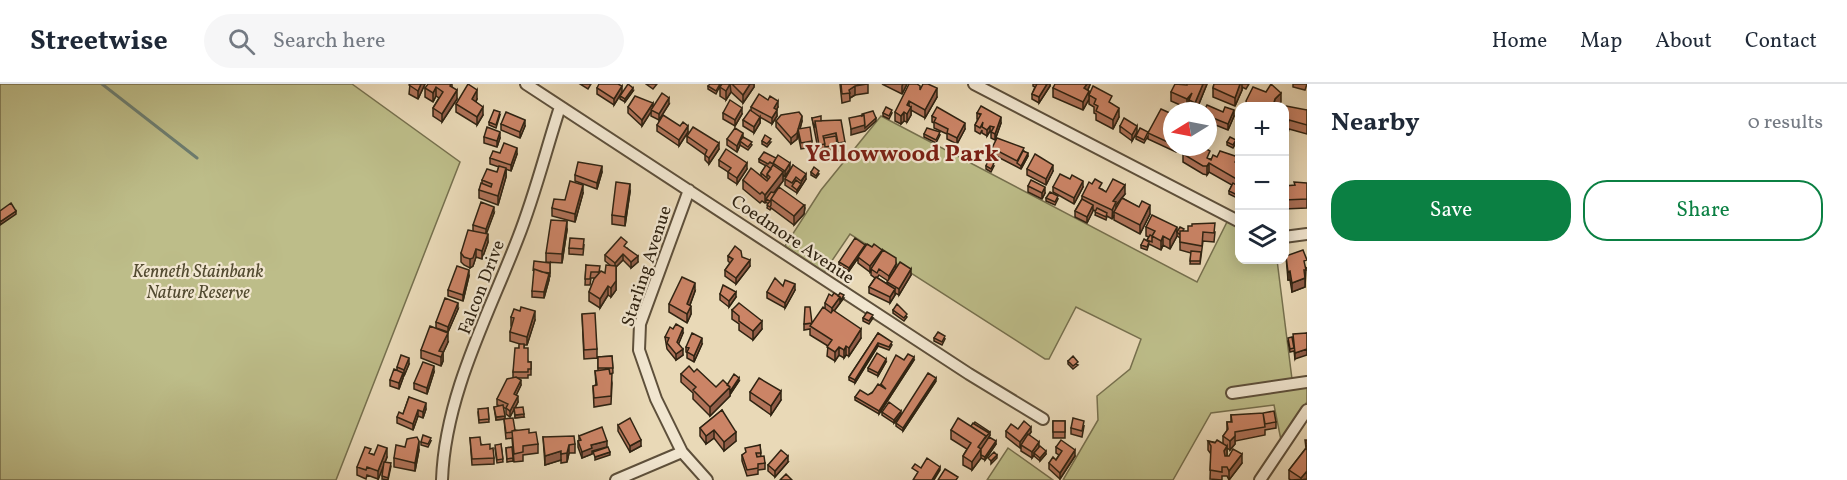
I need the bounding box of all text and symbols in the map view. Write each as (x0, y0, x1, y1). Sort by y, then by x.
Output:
search box (204, 14, 624, 68)
text: Streetwise (30, 22, 168, 61)
icon: search (225, 25, 258, 58)
text: Search here (273, 26, 385, 57)
text: Home (1492, 27, 1547, 56)
text: Map (1580, 27, 1622, 56)
text: About (1655, 27, 1712, 56)
text: Contact (1745, 27, 1817, 56)
north arrow (1163, 102, 1217, 156)
map controls (1235, 102, 1289, 264)
button: + (1235, 102, 1289, 156)
text: Nearby (1331, 105, 1420, 141)
text: 0 results (1748, 109, 1823, 137)
district label: Yellowwood Park (805, 138, 999, 172)
button: − (1235, 156, 1289, 210)
button: Save (1331, 180, 1571, 241)
button: Share (1583, 180, 1823, 241)
street label: Coedmore Avenue (725, 190, 859, 291)
street label: Starling Avenue (616, 203, 679, 330)
button: layers (1235, 210, 1289, 264)
street label: Falcon Drive (453, 237, 512, 338)
park label: Kenneth Stainbank Nature Reserve (132, 260, 264, 306)

